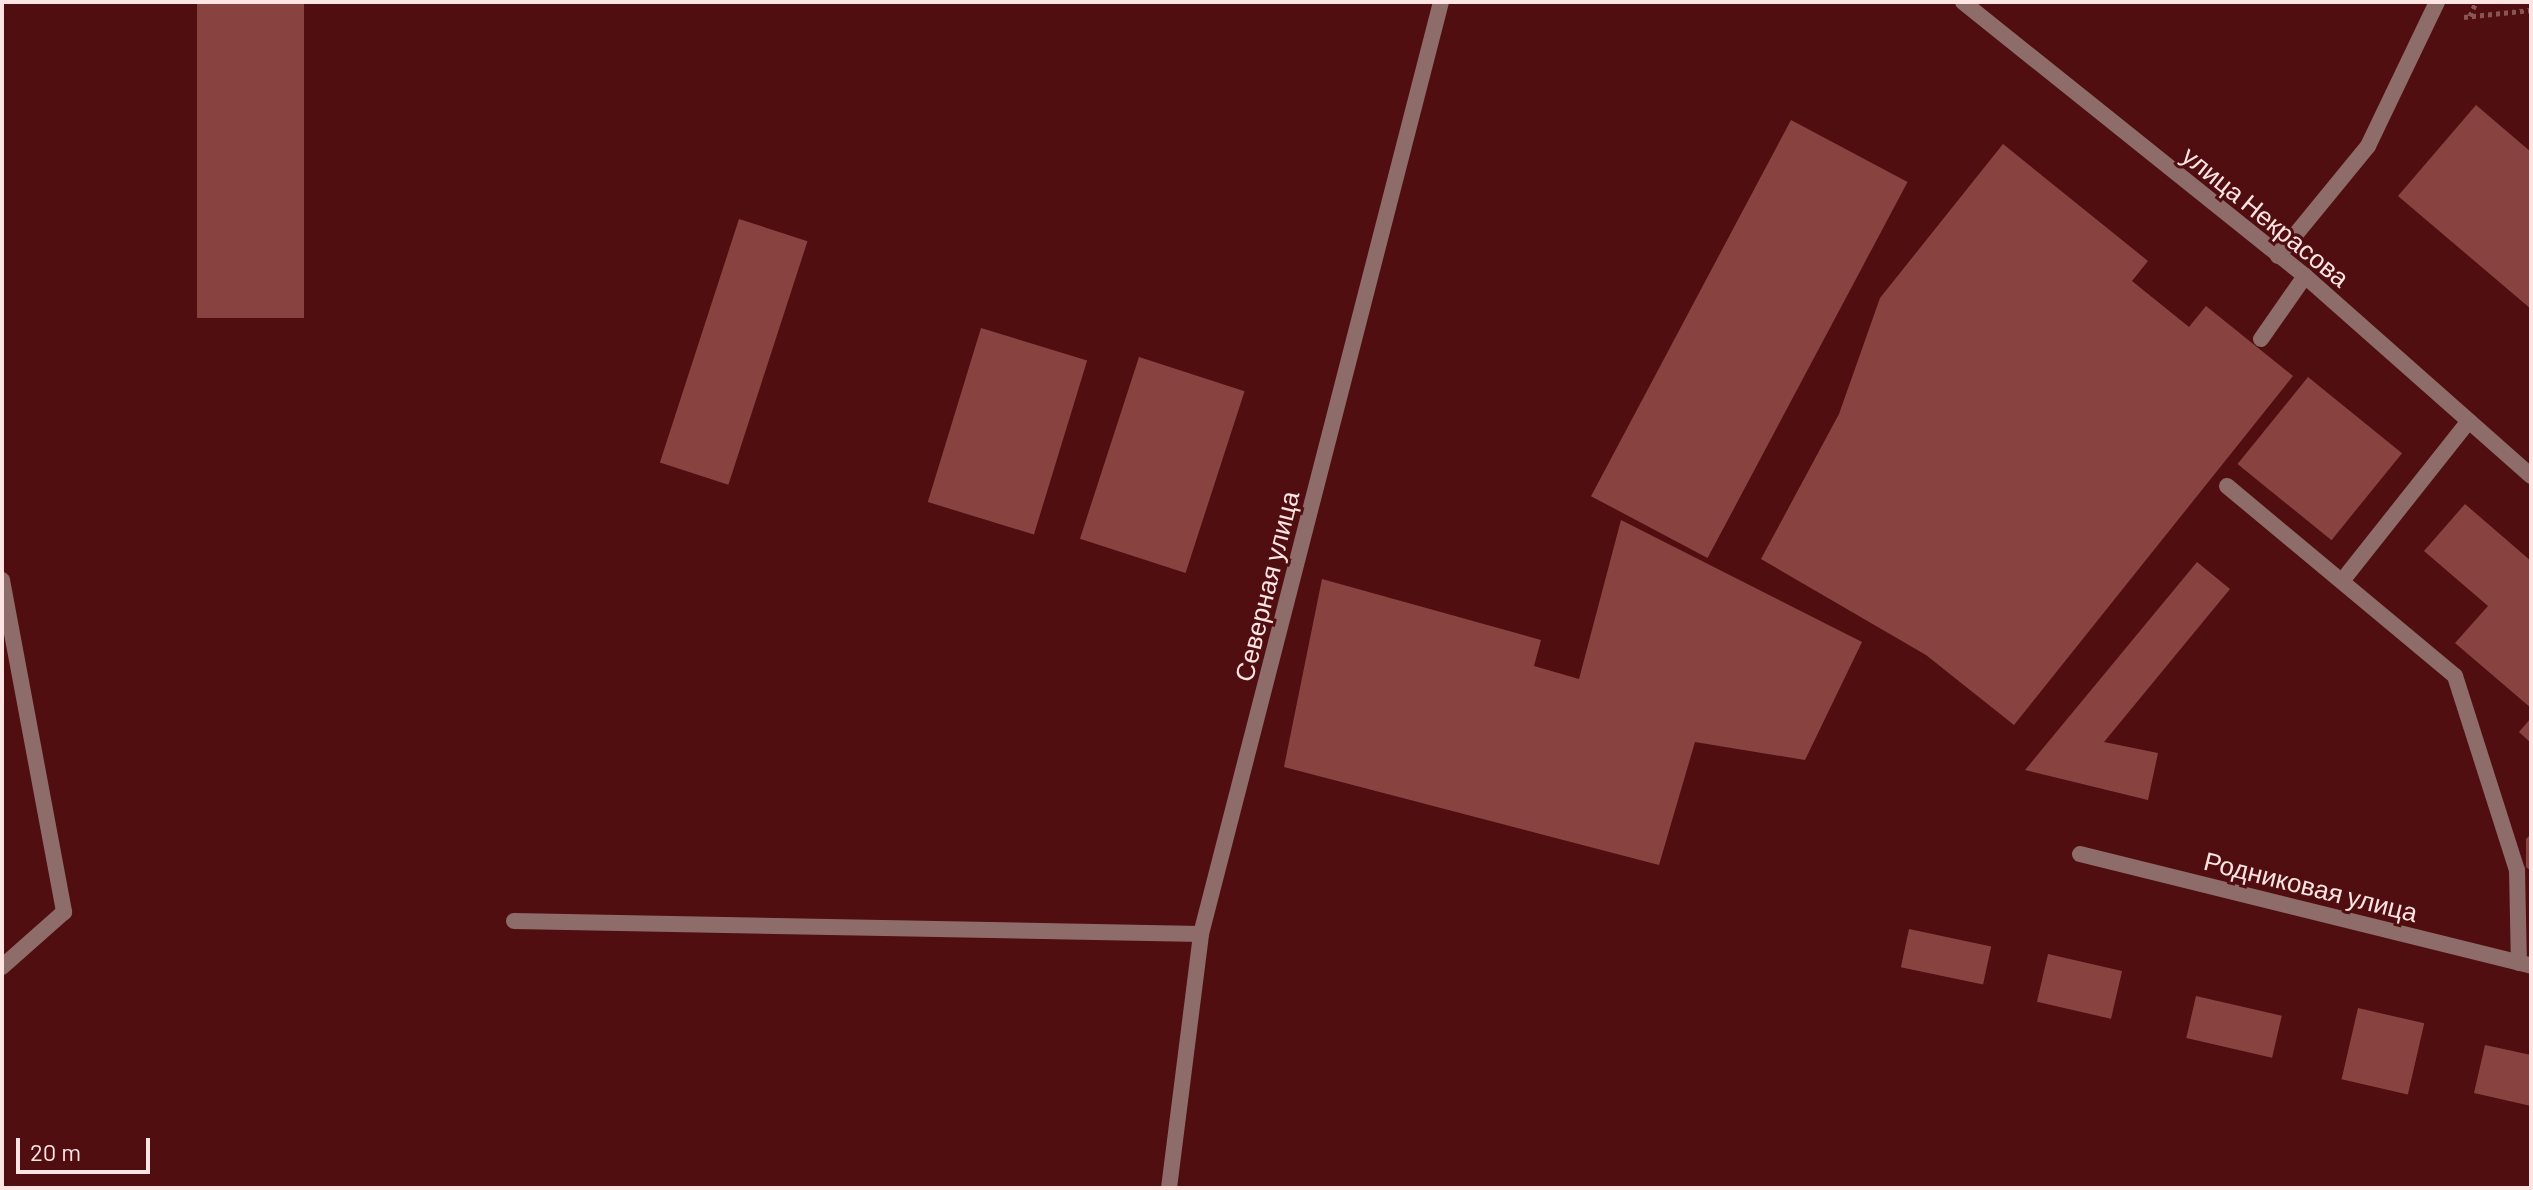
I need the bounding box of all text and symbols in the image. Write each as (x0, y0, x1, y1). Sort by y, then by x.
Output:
street label: улица Некрасова (2176, 139, 2356, 293)
street label: Северная улица (1227, 488, 1305, 684)
street label: Родниковая улица (2201, 844, 2421, 928)
scale bar (20, 1122, 154, 1172)
text: 20 m (30, 1137, 81, 1166)

